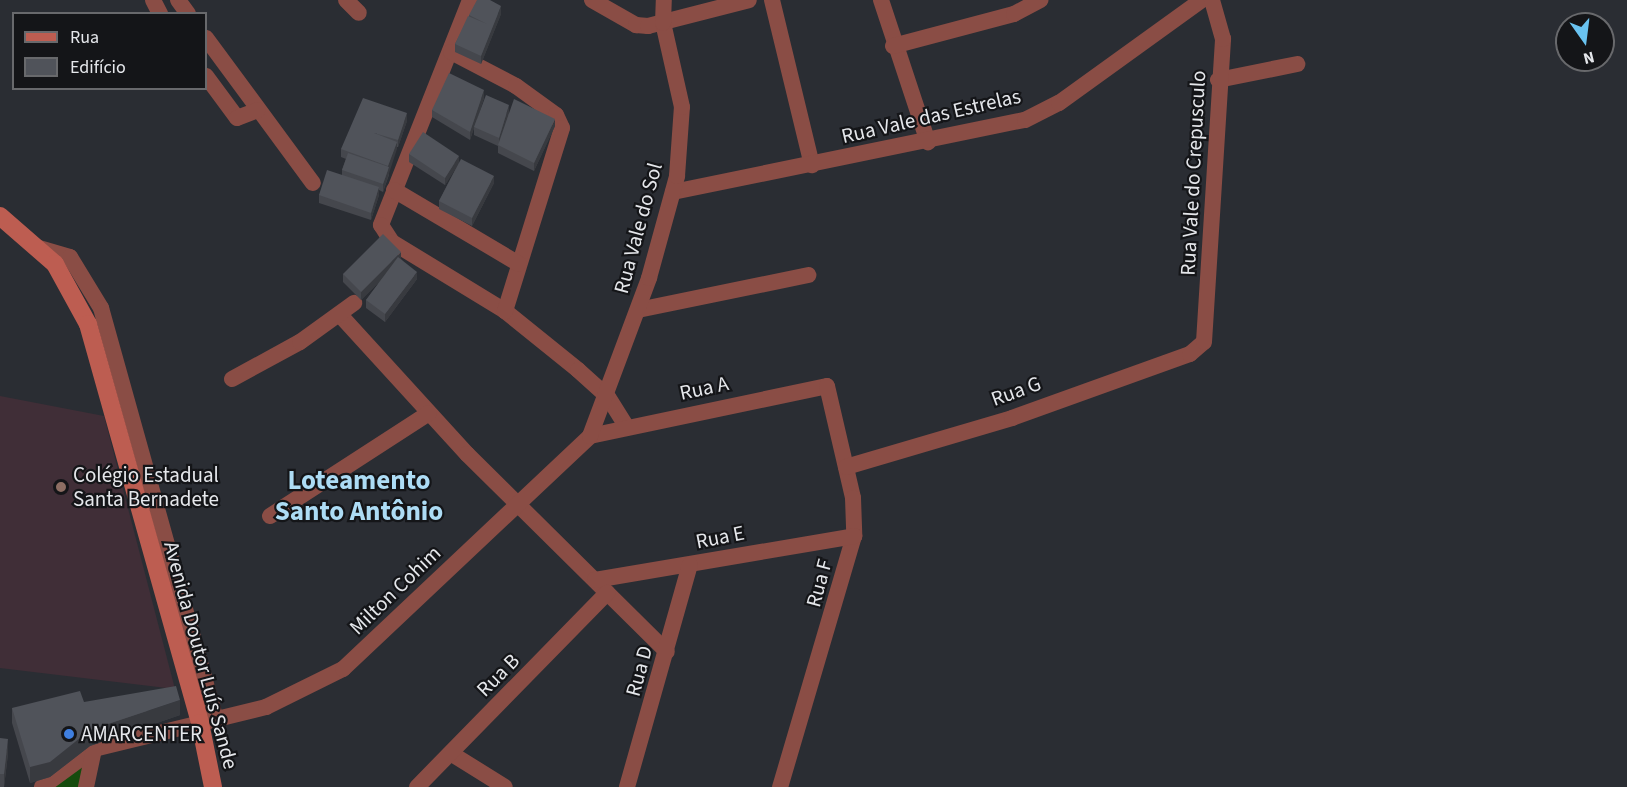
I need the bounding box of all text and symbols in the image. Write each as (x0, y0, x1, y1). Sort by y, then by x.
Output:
legend (12, 12, 207, 90)
north arrow (1555, 12, 1615, 72)
text: Rua (70, 25, 99, 50)
text: N (1581, 46, 1597, 69)
text: Edifício (70, 55, 126, 80)
street label: Rua Vale do Crepusculo (1175, 70, 1211, 276)
street label: Rua Vale das Estrelas (839, 83, 1023, 149)
street label: Rua Vale do Sol (608, 160, 668, 296)
street label: Rua G (988, 370, 1044, 412)
street label: Rua A (677, 371, 731, 405)
place label: Colégio Estadual Santa Bernadete (73, 462, 219, 512)
district label: Loteamento Santo Antônio (275, 464, 443, 527)
marker: Colégio Estadual Santa Bernadete (54, 480, 68, 494)
street label: Rua E (693, 520, 747, 554)
street label: Avenida Doutor Luís Sande (158, 538, 244, 772)
street label: Milton Cohim (344, 540, 446, 640)
street label: Rua F (801, 556, 837, 610)
street label: Rua D (620, 643, 658, 699)
street label: Rua B (471, 648, 525, 702)
place label: AMARCENTER (81, 721, 202, 747)
marker: AMARCENTER (62, 727, 76, 741)

